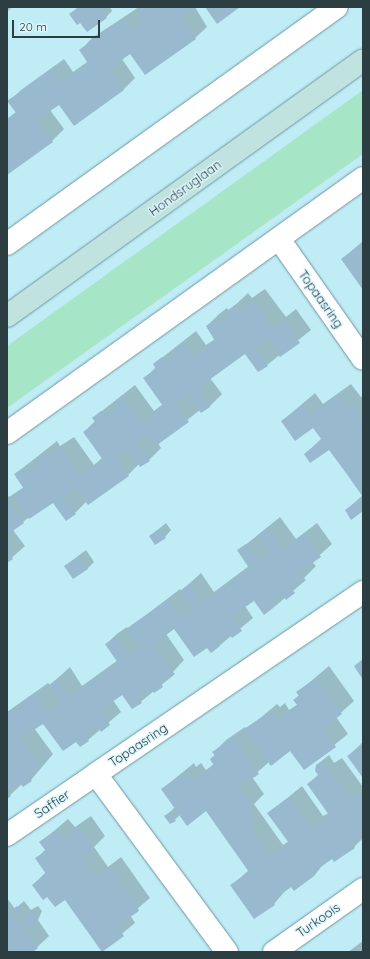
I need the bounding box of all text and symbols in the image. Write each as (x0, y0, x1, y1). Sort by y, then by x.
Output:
scale bar (14, 12, 102, 38)
text: 20 m (19, 19, 47, 34)
street label: Hondsruglaan (146, 157, 224, 219)
street label: Topaasring (295, 267, 347, 331)
street label: Topaasring (106, 720, 170, 770)
street label: Saffier (31, 786, 73, 822)
street label: Turkoois (293, 899, 343, 941)

